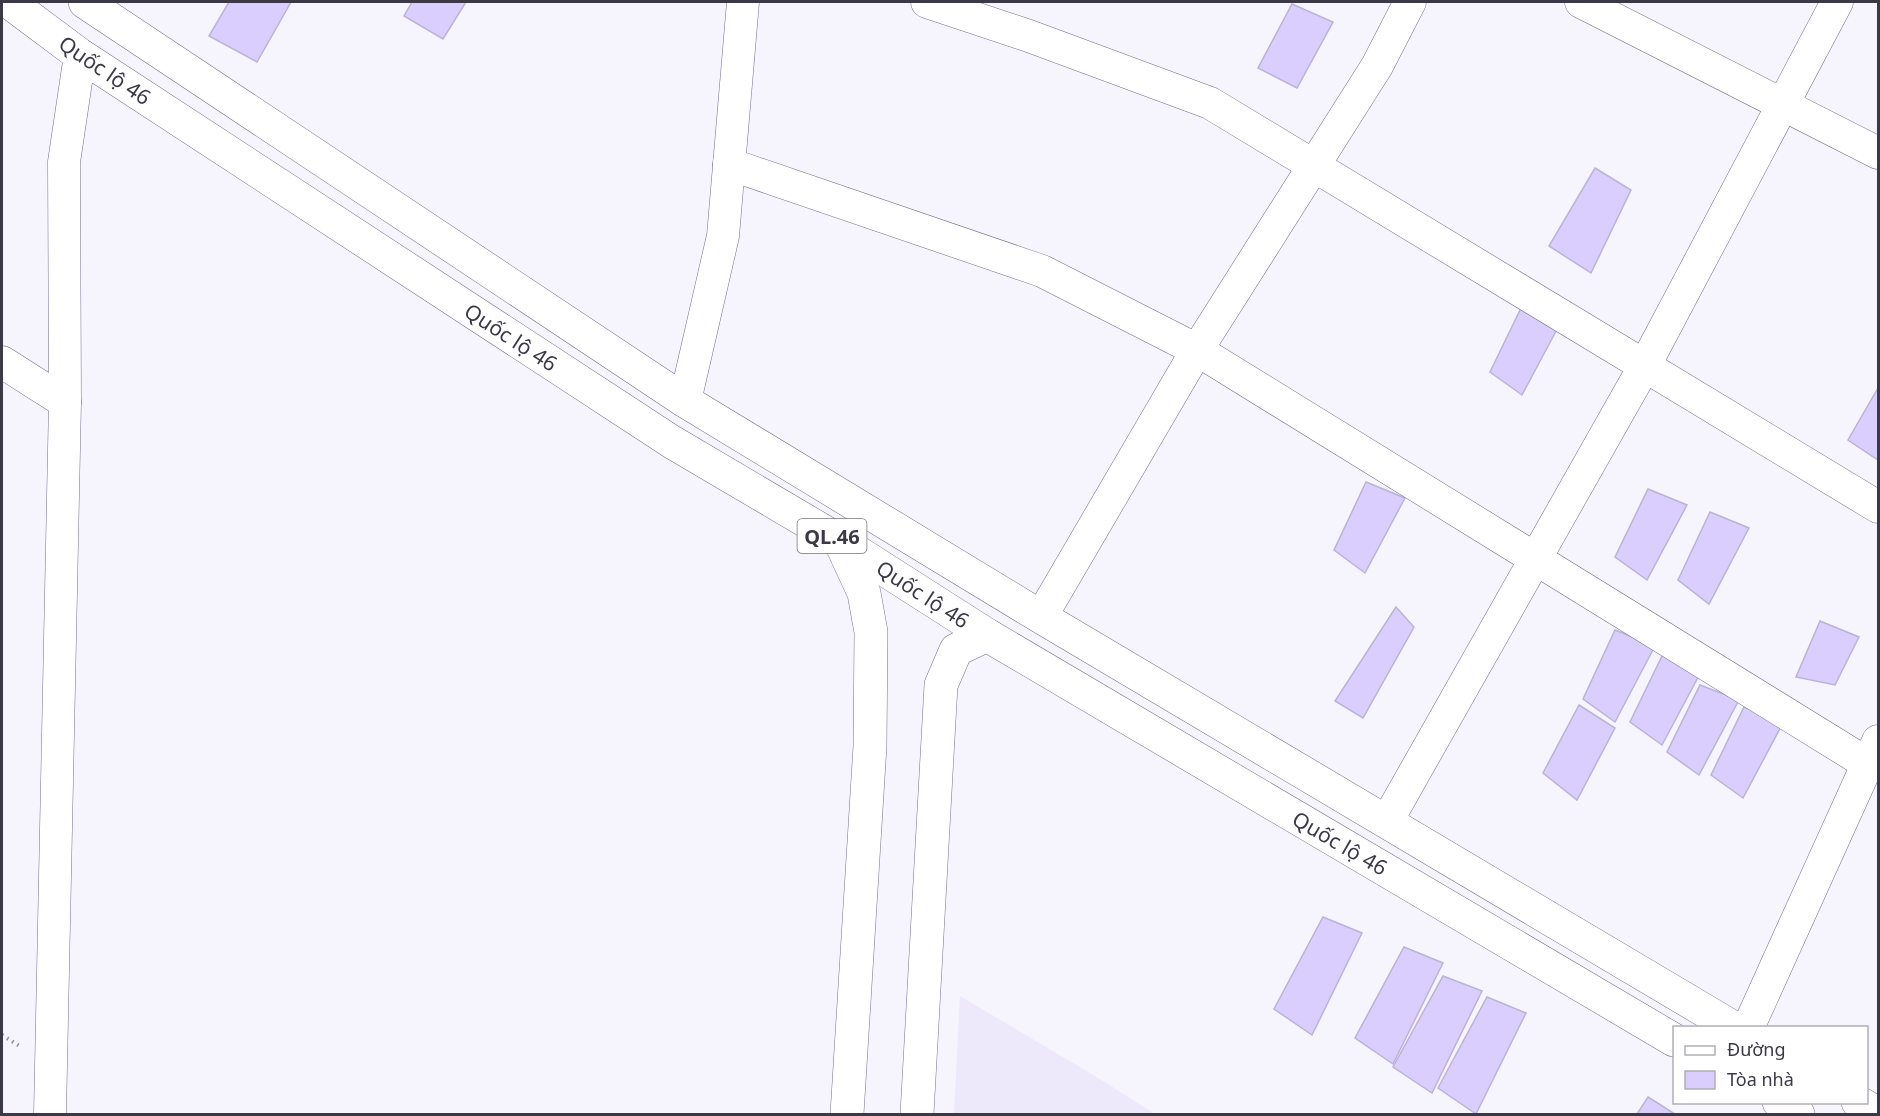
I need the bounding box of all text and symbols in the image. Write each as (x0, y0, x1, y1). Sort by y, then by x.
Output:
street label: Quốc lộ 46 (54, 29, 156, 111)
street label: Quốc lộ 46 (459, 297, 563, 377)
road number: QL.46 (798, 519, 866, 553)
street label: Quốc lộ 46 (871, 554, 975, 634)
street label: Quốc lộ 46 (1287, 805, 1393, 881)
legend (1673, 1026, 1868, 1104)
text: Đường (1727, 1037, 1786, 1061)
text: Tòa nhà (1727, 1067, 1794, 1091)

